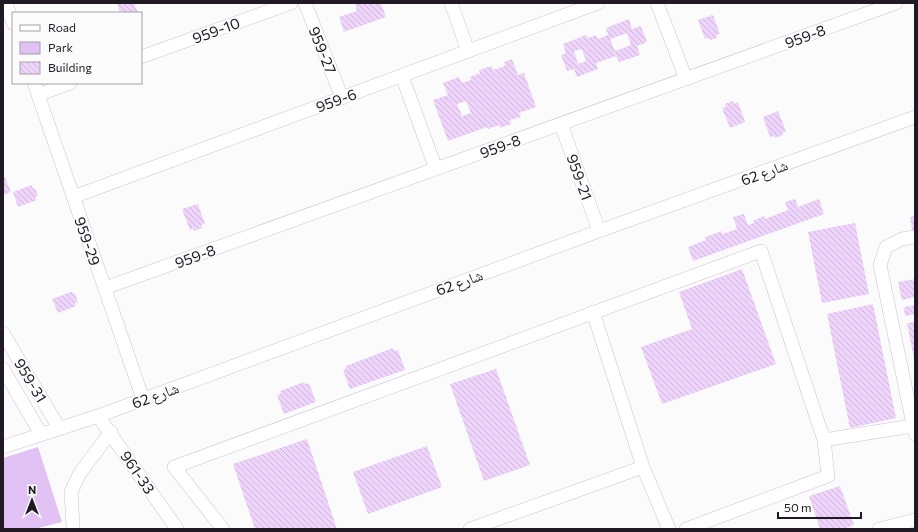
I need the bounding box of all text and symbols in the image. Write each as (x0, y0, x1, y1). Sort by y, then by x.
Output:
legend (12, 12, 142, 84)
street label: 959-10 (190, 13, 242, 47)
text: Road (48, 20, 76, 34)
street label: 959-8 (782, 20, 828, 52)
street label: 959-27 (305, 24, 341, 76)
text: Park (48, 40, 74, 54)
text: Building (48, 60, 92, 74)
street label: 959-6 (313, 84, 359, 116)
street label: 959-8 (477, 130, 523, 162)
street label: 959-21 (563, 151, 597, 203)
street label: شارع 62 (738, 155, 791, 191)
street label: 959-29 (71, 214, 105, 268)
street label: 959-8 (172, 240, 218, 272)
street label: شارع 62 (433, 265, 486, 301)
street label: 959-31 (11, 355, 51, 405)
street label: شارع 62 (129, 378, 182, 414)
street label: 961-33 (117, 447, 159, 497)
north arrow (12, 480, 52, 520)
text: N (28, 483, 36, 496)
scale bar (778, 494, 861, 520)
text: 50 m (784, 500, 812, 514)

